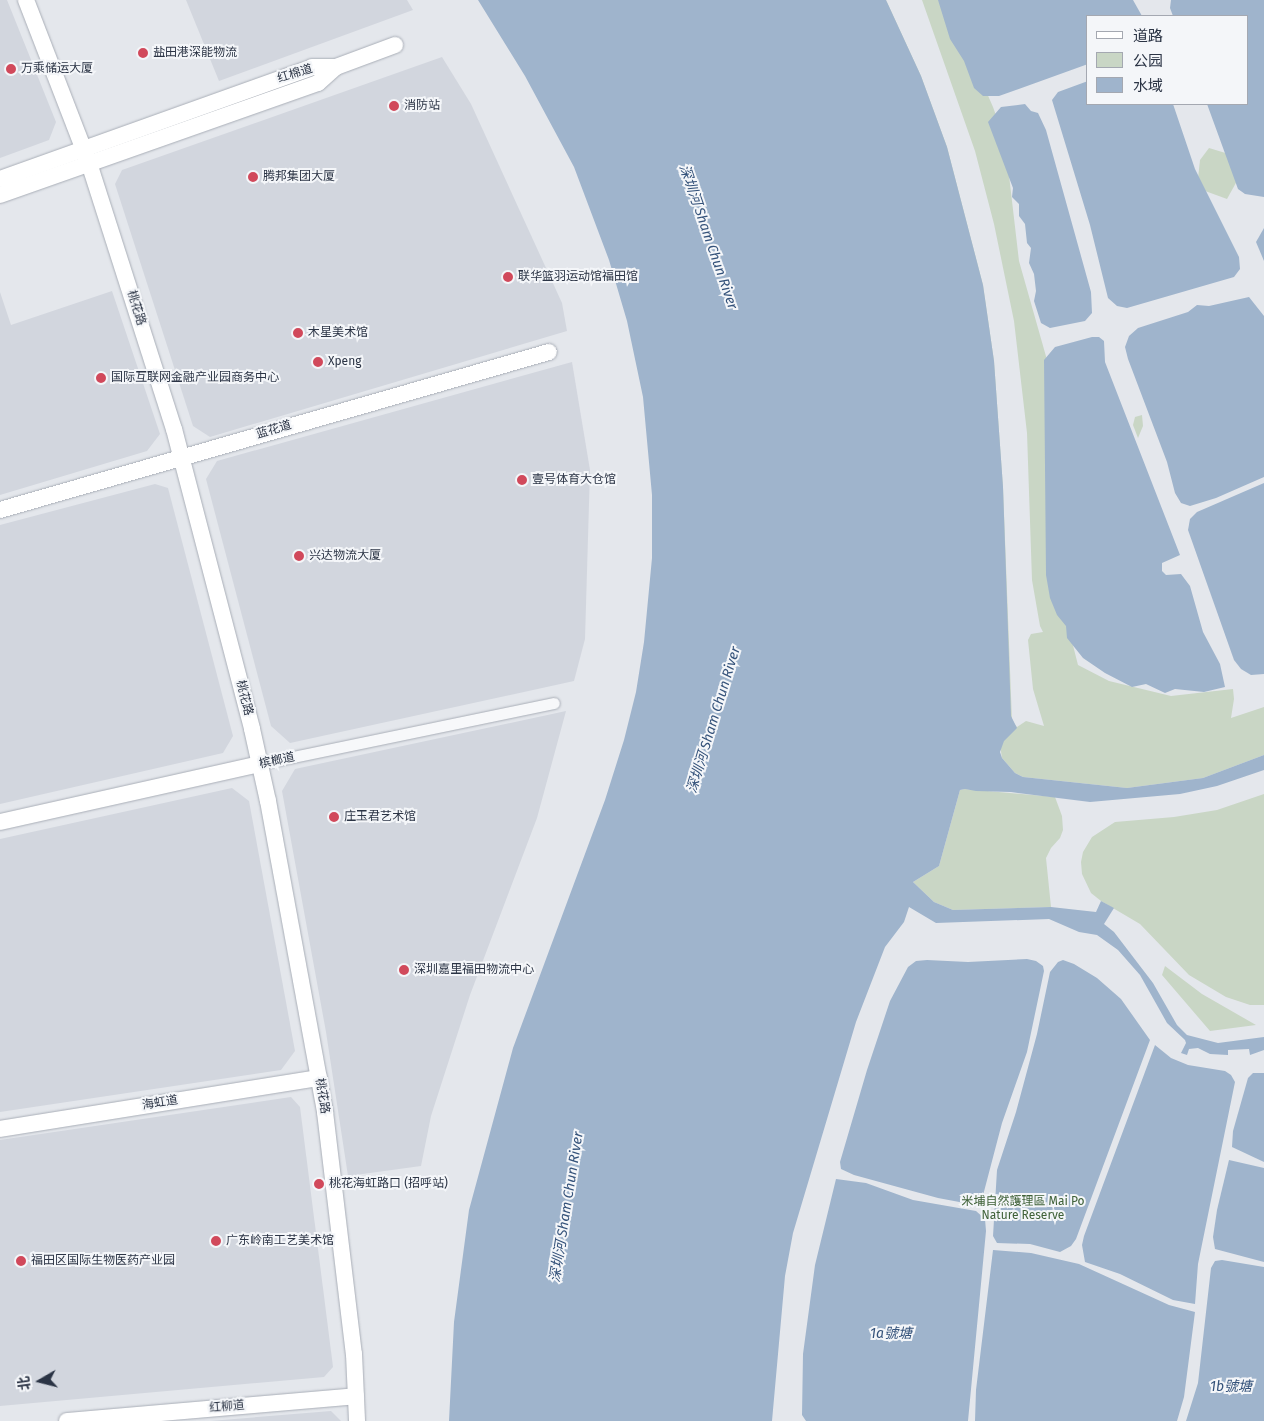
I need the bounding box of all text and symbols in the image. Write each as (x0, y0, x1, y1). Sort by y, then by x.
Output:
legend (1086, 15, 1249, 105)
text: 道路 (1133, 27, 1163, 45)
place label: 盐田港深能物流 (153, 46, 237, 60)
marker: 盐田港深能物流 (137, 47, 149, 59)
text: 公园 (1133, 52, 1163, 70)
place label: 万乘储运大厦 (21, 62, 93, 76)
street label: 红棉道 (276, 62, 314, 86)
marker: 万乘储运大厦 (5, 63, 17, 75)
text: 水域 (1133, 77, 1163, 95)
place label: 消防站 (404, 99, 440, 113)
marker: 消防站 (388, 100, 400, 112)
water label: 深圳河 Sham Chun River (675, 162, 741, 312)
place label: 腾邦集团大厦 (263, 170, 335, 184)
marker: 腾邦集团大厦 (247, 171, 259, 183)
place label: 联华篮羽运动馆福田馆 (518, 270, 638, 284)
marker: 联华篮羽运动馆福田馆 (502, 271, 514, 283)
street label: 桃花路 (124, 289, 148, 327)
place label: 木星美术馆 (308, 326, 368, 340)
marker: 木星美术馆 (292, 327, 304, 339)
place label: Xpeng (328, 355, 361, 369)
marker: Xpeng (312, 356, 324, 368)
place label: 国际互联网金融产业园商务中心 (111, 371, 279, 385)
marker: 国际互联网金融产业园商务中心 (95, 372, 107, 384)
street label: 蓝花道 (255, 418, 293, 442)
place label: 壹号体育大仓馆 (532, 473, 616, 487)
marker: 壹号体育大仓馆 (516, 474, 528, 486)
place label: 兴达物流大厦 (309, 549, 381, 563)
marker: 兴达物流大厦 (293, 550, 305, 562)
water label: 深圳河 Sham Chun River (684, 645, 744, 795)
street label: 桃花路 (233, 679, 255, 717)
street label: 槟榔道 (258, 750, 296, 772)
place label: 庄玉君艺术馆 (344, 810, 416, 824)
marker: 庄玉君艺术馆 (328, 811, 340, 823)
place label: 深圳嘉里福田物流中心 (414, 963, 534, 977)
marker: 深圳嘉里福田物流中心 (398, 964, 410, 976)
street label: 桃花路 (312, 1077, 332, 1115)
street label: 海虹道 (141, 1093, 179, 1113)
water label: 深圳河 Sham Chun River (547, 1131, 587, 1283)
place label: 桃花海虹路口 (招呼站) (329, 1177, 448, 1191)
marker: 桃花海虹路口 (招呼站) (313, 1178, 325, 1190)
park label: 米埔自然護理區 Mai Po Nature Reserve (961, 1195, 1085, 1223)
place label: 广东岭南工艺美术馆 (226, 1234, 334, 1248)
marker: 广东岭南工艺美术馆 (210, 1235, 222, 1247)
place label: 福田区国际生物医药产业园 (31, 1254, 175, 1268)
marker: 福田区国际生物医药产业园 (15, 1255, 27, 1267)
water label: 1a號塘 (870, 1326, 912, 1342)
north arrow (15, 1356, 65, 1406)
text: 北 (15, 1375, 34, 1391)
water label: 1b號塘 (1210, 1379, 1252, 1395)
street label: 红柳道 (208, 1398, 246, 1416)

